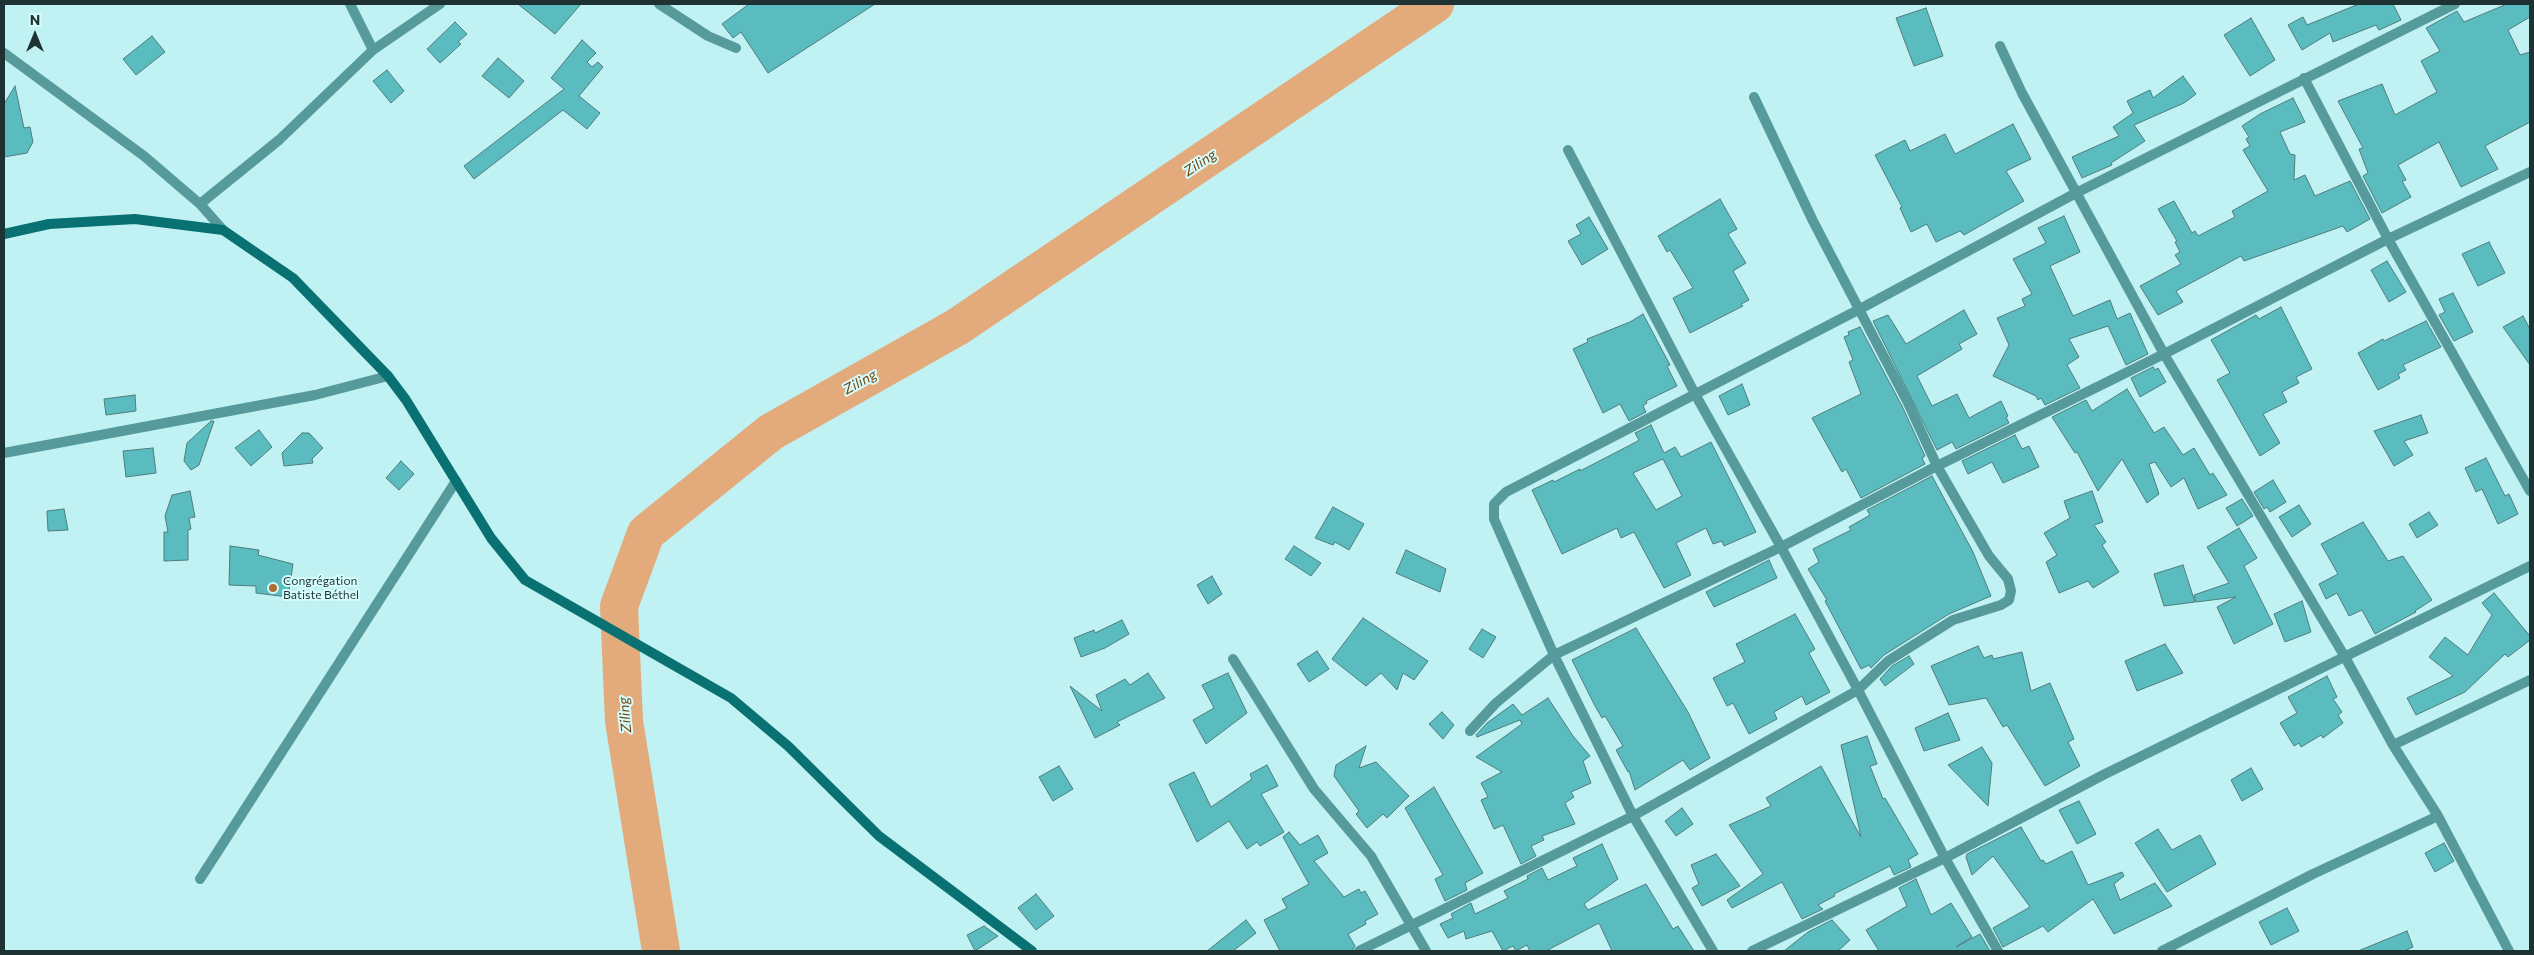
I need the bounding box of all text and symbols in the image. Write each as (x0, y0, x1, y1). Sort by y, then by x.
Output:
north arrow (10, 10, 60, 60)
text: N (30, 11, 40, 28)
water label: Ziling (1180, 146, 1220, 180)
water label: Ziling (840, 366, 880, 398)
place label: Congrégation Batiste Béthel (283, 574, 359, 602)
marker: Congrégation Batiste Béthel (267, 582, 279, 594)
water label: Ziling (615, 696, 635, 734)

